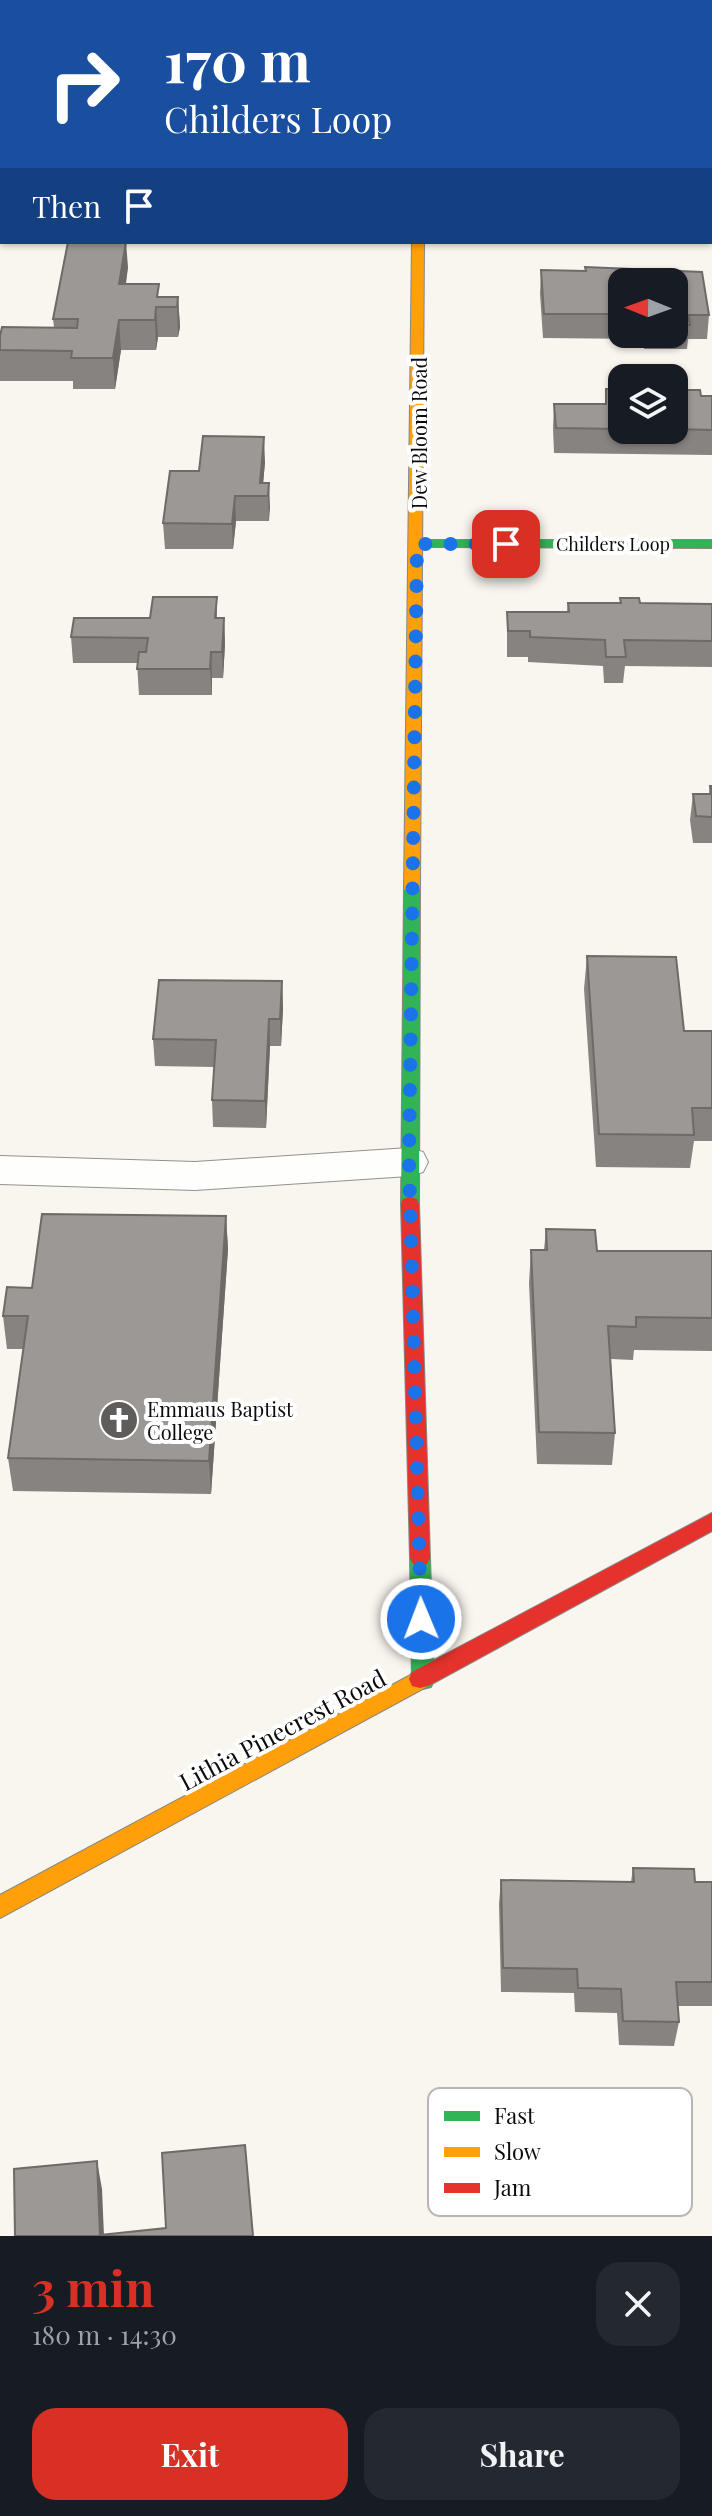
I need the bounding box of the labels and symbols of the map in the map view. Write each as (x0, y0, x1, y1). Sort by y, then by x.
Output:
north arrow (608, 268, 688, 348)
street label: Dew Bloom Road (405, 356, 432, 509)
pin (472, 510, 540, 578)
street label: Childers Loop (556, 532, 670, 556)
place label: Emmaus Baptist College (147, 1395, 294, 1445)
church icon: Emmaus Baptist College (98, 1399, 140, 1441)
position arrow (379, 1577, 463, 1661)
street label: Lithia Pinecrest Road (173, 1661, 391, 1797)
legend (428, 2088, 692, 2216)
text: Fast (494, 2100, 536, 2130)
text: Slow (494, 2136, 541, 2166)
text: Jam (493, 2172, 532, 2202)

